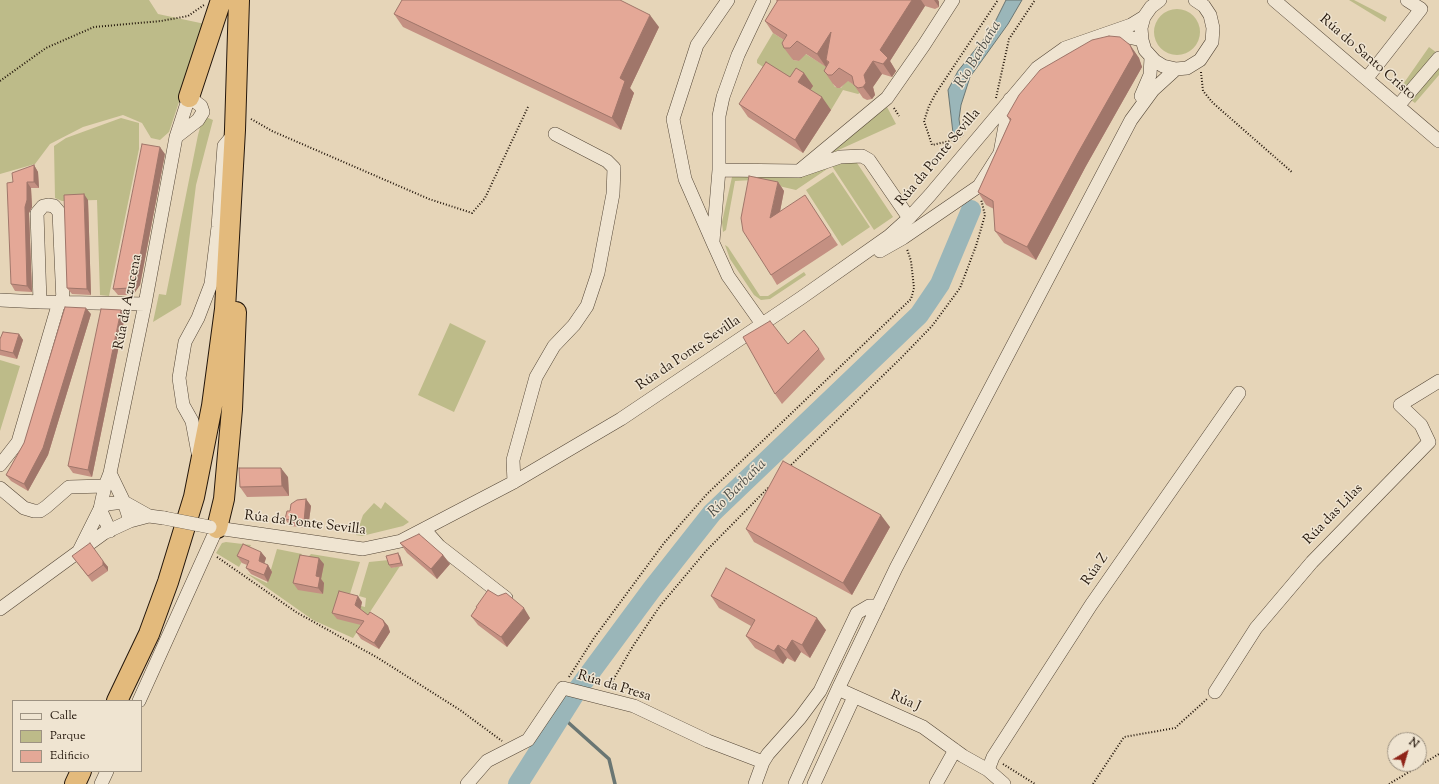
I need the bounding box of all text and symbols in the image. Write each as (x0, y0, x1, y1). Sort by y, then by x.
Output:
street label: Rúa do Santo Cristo (1315, 12, 1419, 104)
water label: Río Barbaña (952, 18, 1006, 92)
street label: Rúa da Ponte Sevilla (893, 106, 985, 210)
street label: Rúa da Azucena (112, 253, 146, 351)
street label: Rúa da Ponte Sevilla (634, 313, 744, 395)
water label: Río Barbaña (705, 456, 771, 522)
street label: Rúa das Lilas (1301, 481, 1367, 549)
street label: Rúa da Ponte Sevilla (243, 508, 367, 540)
street label: Rúa Z (1079, 551, 1113, 589)
street label: Rúa da Presa (575, 668, 653, 706)
street label: Rúa J (887, 688, 923, 716)
legend (12, 700, 142, 772)
text: Calle (50, 707, 77, 725)
text: Parque (50, 727, 86, 745)
north arrow (1387, 732, 1427, 772)
text: N (1405, 734, 1422, 752)
text: Edificio (50, 747, 89, 765)

